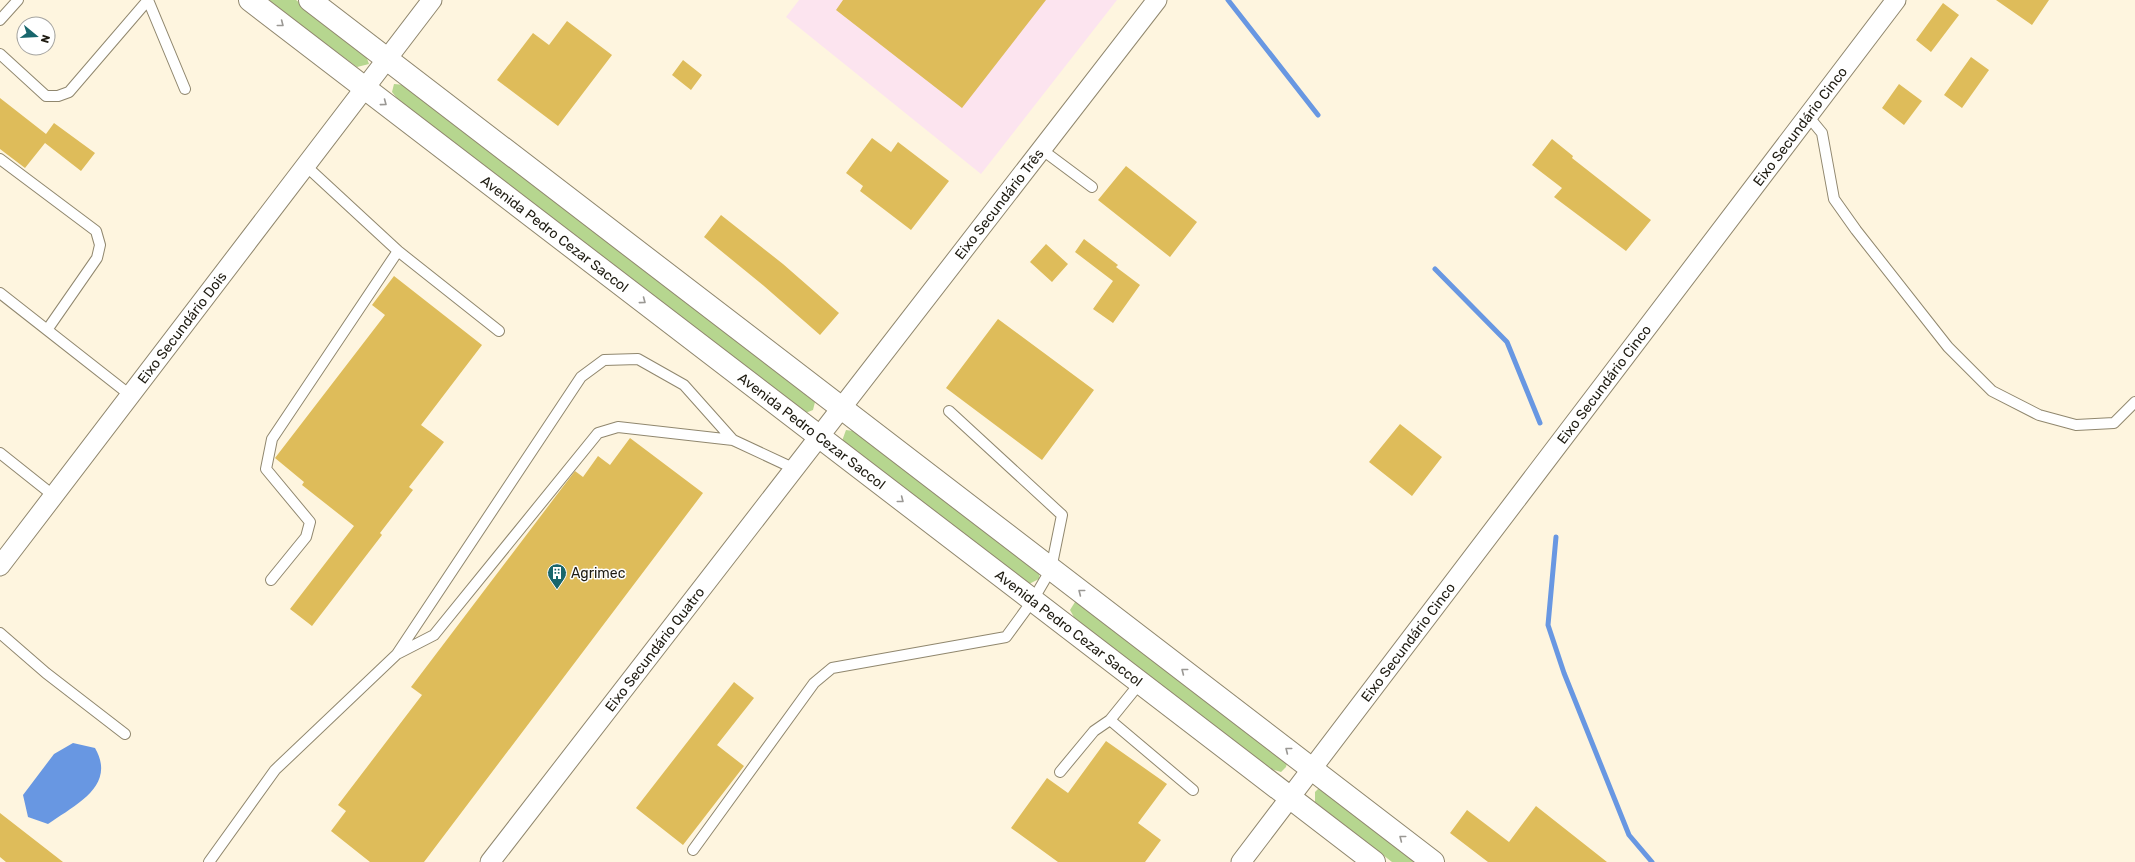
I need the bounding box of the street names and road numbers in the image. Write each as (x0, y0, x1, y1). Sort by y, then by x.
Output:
street label: Eixo Secundário Cinco (1749, 63, 1851, 189)
street label: Eixo Secundário Três (951, 145, 1047, 263)
street label: Avenida Pedro Cezar Saccol (478, 172, 632, 296)
street label: Eixo Secundário Dois (134, 268, 230, 387)
street label: Eixo Secundário Cinco (1553, 321, 1655, 447)
street label: Avenida Pedro Cezar Saccol (735, 369, 889, 493)
street label: Avenida Pedro Cezar Saccol (992, 566, 1146, 690)
street label: Eixo Secundário Cinco (1357, 579, 1459, 705)
street label: Eixo Secundário Quatro (601, 584, 708, 715)

